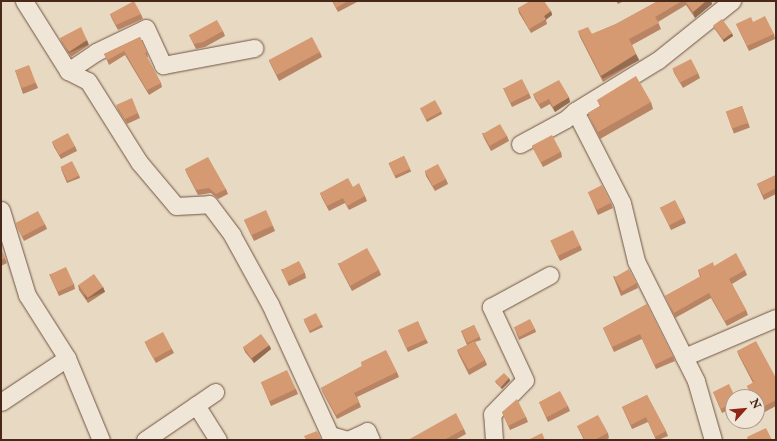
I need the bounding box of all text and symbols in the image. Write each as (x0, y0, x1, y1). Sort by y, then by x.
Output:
north arrow (725, 389, 765, 429)
text: N (747, 396, 763, 411)

